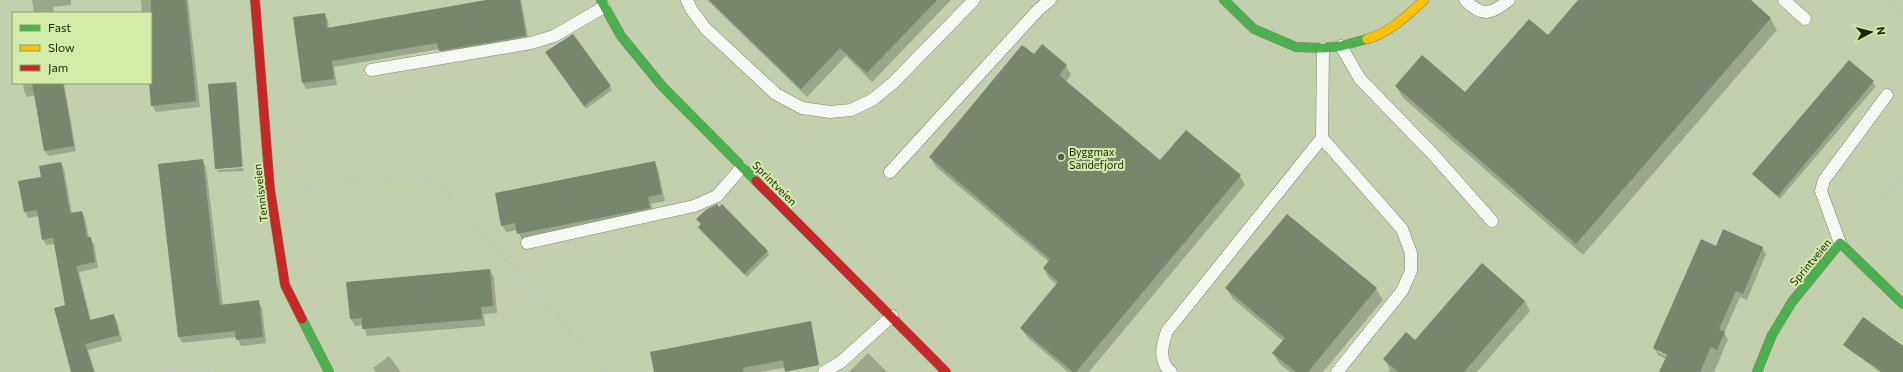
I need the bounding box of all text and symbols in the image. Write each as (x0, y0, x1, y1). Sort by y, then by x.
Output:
legend (12, 12, 152, 84)
north arrow (1851, 12, 1891, 52)
text: Fast (48, 20, 71, 34)
text: N (1874, 26, 1888, 36)
text: Slow (48, 40, 75, 54)
text: Jam (48, 60, 68, 75)
place label: Byggmax Sandefjord (1069, 145, 1124, 171)
marker: Byggmax Sandefjord (1056, 152, 1066, 162)
street label: Sprintveien (750, 158, 800, 208)
street label: Tennisveien (250, 163, 270, 223)
street label: Sprintveien (1787, 236, 1833, 288)

